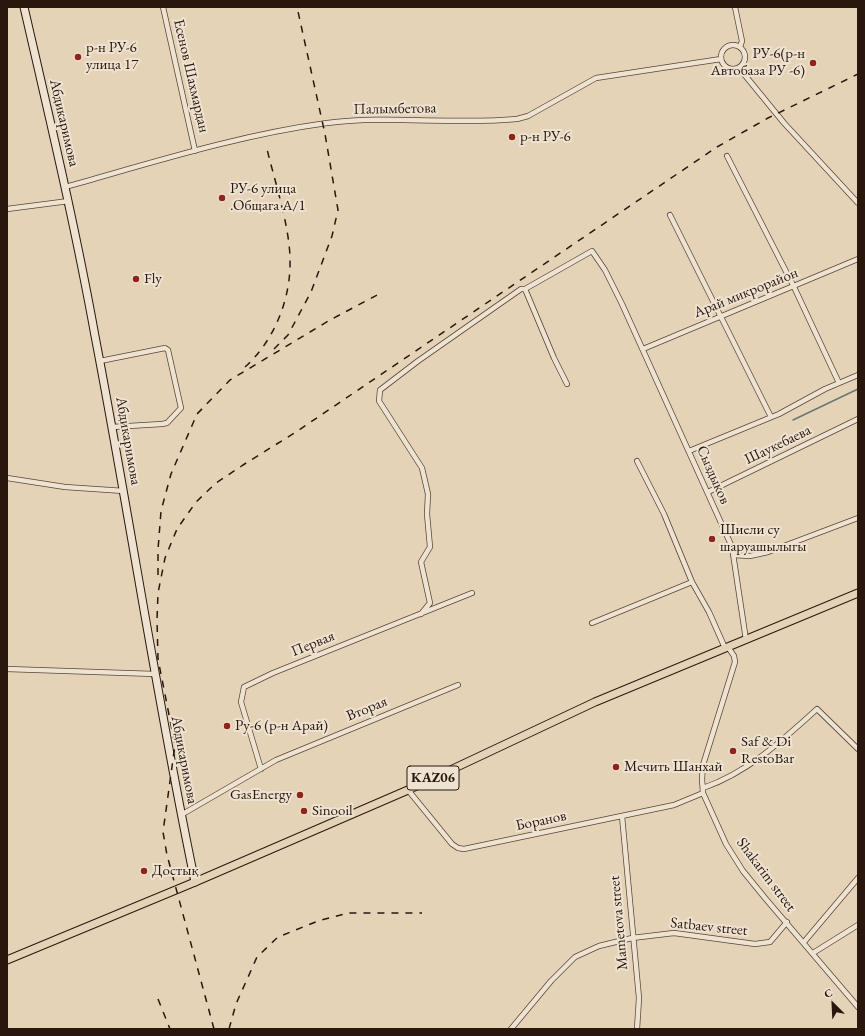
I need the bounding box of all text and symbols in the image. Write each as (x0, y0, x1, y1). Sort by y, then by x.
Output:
street label: Есенов Шахмардан (169, 18, 213, 134)
place label: р-н РУ-6 улица 17 (86, 39, 138, 74)
place label: РУ-6(р-н Автобаза РУ -6) (710, 45, 805, 80)
marker: р-н РУ-6 улица 17 (73, 52, 83, 62)
marker: РУ-6(р-н Автобаза РУ -6) (808, 58, 818, 68)
street label: Абдикаримова (45, 77, 83, 169)
street label: Палымбетова (353, 99, 437, 119)
place label: р-н РУ-6 (520, 128, 571, 146)
marker: р-н РУ-6 (507, 132, 517, 142)
place label: РУ-6 улица .Общага А/1 (230, 180, 306, 215)
marker: РУ-6 улица .Общага А/1 (217, 193, 227, 203)
street label: Арай микрорайон (691, 264, 801, 322)
place label: Fly (144, 270, 162, 288)
marker: Fly (131, 274, 141, 284)
street label: Абдикаримова (111, 395, 145, 487)
street label: Шаукебаева (742, 421, 814, 469)
street label: Сыздыков (692, 443, 734, 507)
place label: Шиели су шаруашылыгы (720, 521, 807, 556)
marker: Шиели су шаруашылыгы (707, 534, 717, 544)
street label: Первая (289, 627, 337, 661)
street label: Вторая (344, 693, 390, 725)
street label: Абдикаримова (167, 714, 201, 806)
place label: Ру-6 (р-н Арай) (235, 717, 328, 735)
marker: Ру-6 (р-н Арай) (222, 721, 232, 731)
place label: Saf & Di RestoBar (741, 733, 794, 768)
marker: Saf & Di RestoBar (728, 746, 738, 756)
place label: Мечить Шанхай (624, 758, 722, 776)
marker: Мечить Шанхай (611, 762, 621, 772)
road number: KАZ06 (407, 766, 459, 790)
place label: GasEnergy (230, 786, 292, 804)
marker: GasEnergy (295, 790, 305, 800)
place label: Sinooil (312, 802, 353, 820)
marker: Sinooil (299, 806, 309, 816)
street label: Боранов (514, 807, 568, 835)
street label: Shakarim street (732, 834, 800, 916)
place label: Достық (152, 862, 199, 880)
marker: Достық (139, 866, 149, 876)
street label: Mametova street (606, 875, 632, 971)
street label: Satbaev street (670, 914, 748, 940)
north arrow (813, 984, 853, 1024)
text: С (822, 985, 835, 1001)

